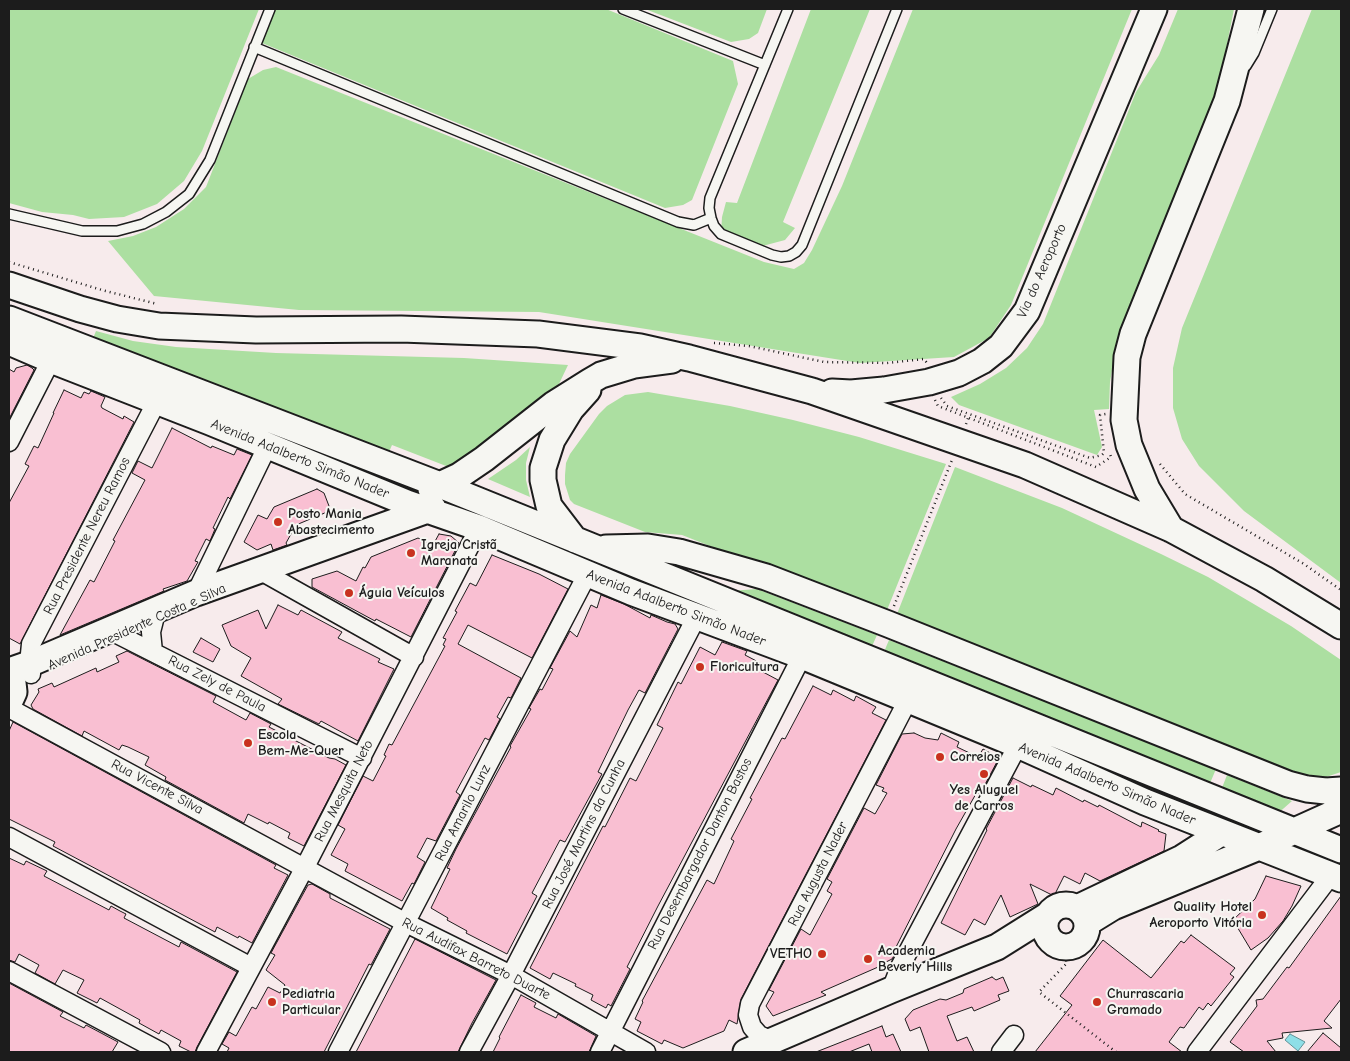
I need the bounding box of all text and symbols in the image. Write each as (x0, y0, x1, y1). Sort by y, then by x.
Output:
street label: Via do Aeroporto (1014, 221, 1070, 321)
street label: Avenida Adalberto Simão Nader (208, 415, 392, 503)
street label: Rua Presidente Nereu Ramos (40, 454, 134, 618)
place label: Posto Mania Abastecimento (288, 506, 374, 538)
marker: Posto Mania Abastecimento (272, 516, 284, 528)
place label: Igreja Cristã Maranata (421, 537, 497, 570)
marker: Igreja Cristã Maranata (405, 547, 417, 559)
street label: Avenida Adalberto Simão Nader (584, 566, 768, 650)
street label: Avenida Presidente Costa e Silva (45, 580, 229, 674)
place label: Águia Veículos (359, 585, 444, 601)
marker: Águia Veículos (343, 587, 355, 599)
street label: Rua Zely de Paula (165, 652, 269, 716)
place label: Floricultura (710, 659, 779, 675)
marker: Floricultura (694, 661, 706, 673)
place label: Escola Bem-Me-Quer (258, 727, 344, 760)
marker: Escola Bem-Me-Quer (242, 737, 254, 749)
street label: Rua Mesquita Neto (311, 737, 377, 845)
street label: Avenida Adalberto Simão Nader (1016, 739, 1198, 829)
place label: Correios (950, 749, 1000, 765)
marker: Correios (934, 751, 946, 763)
street label: Rua Desembargador Danton Bastos (644, 755, 756, 953)
street label: Rua Vicente Silva (108, 756, 206, 818)
street label: Rua José Martins da Cunha (539, 756, 629, 912)
street label: Rua Amarilo Lunz (431, 762, 495, 864)
marker: Yes Aluguel de Carros (978, 768, 990, 780)
place label: Yes Aluguel de Carros (950, 782, 1018, 814)
street label: Rua Augusta Nader (784, 819, 852, 929)
place label: Quality Hotel Aeroporto Vitória (1149, 899, 1252, 932)
marker: Quality Hotel Aeroporto Vitória (1256, 909, 1268, 921)
street label: Rua Audifax Barreto Duarte (399, 914, 553, 1004)
place label: Academia Beverly Hills (878, 943, 952, 976)
place label: VETHO (770, 946, 812, 962)
marker: VETHO (816, 948, 828, 960)
marker: Academia Beverly Hills (862, 953, 874, 965)
place label: Pediatria Particular (282, 986, 340, 1019)
place label: Churrascaria Gramado (1107, 986, 1184, 1019)
marker: Pediatria Particular (266, 996, 278, 1008)
marker: Churrascaria Gramado (1091, 996, 1103, 1008)

